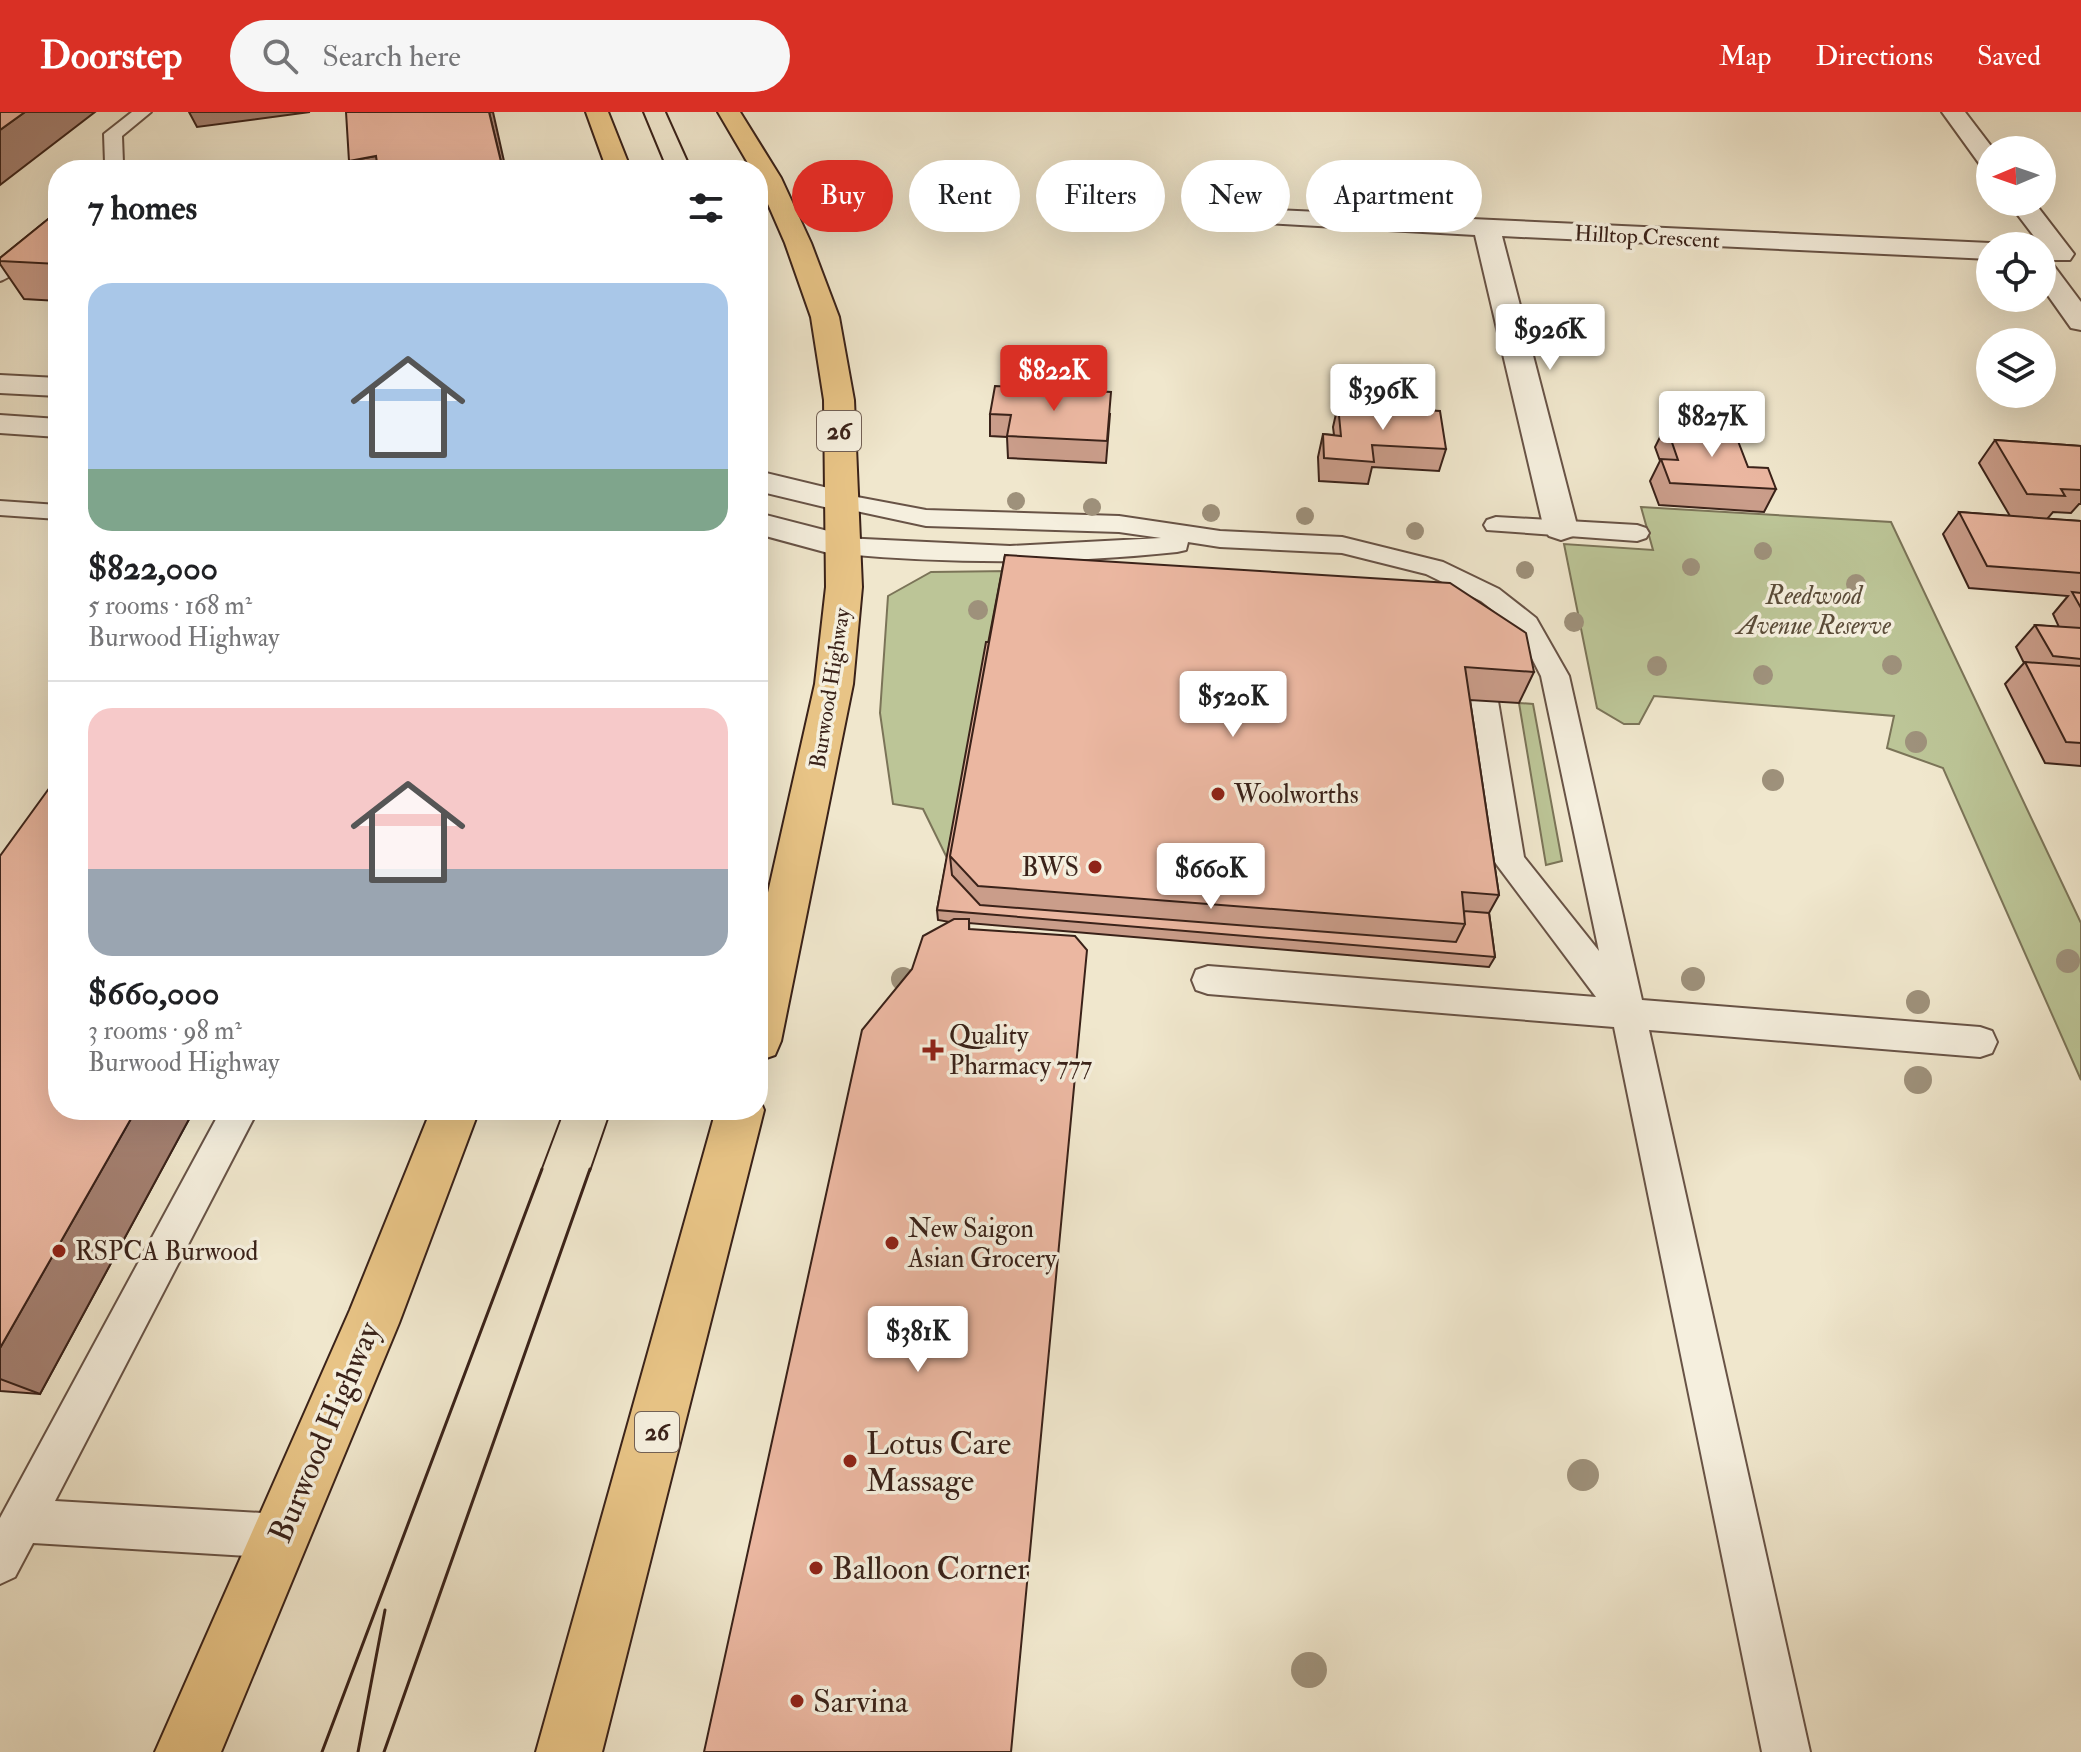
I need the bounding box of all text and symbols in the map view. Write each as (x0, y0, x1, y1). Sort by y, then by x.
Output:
search box (230, 20, 790, 92)
text: Doorstep (40, 32, 182, 80)
icon: search (258, 34, 302, 78)
text: Search here (322, 38, 461, 75)
text: Map (1719, 39, 1772, 74)
text: Directions (1816, 39, 1933, 74)
text: Saved (1977, 39, 2041, 74)
north arrow (1976, 136, 2056, 216)
map controls (1976, 136, 2056, 408)
chip: Buy (792, 160, 893, 232)
chip: Rent (909, 160, 1020, 232)
chip: Filters (1036, 160, 1165, 232)
chip: New (1181, 160, 1290, 232)
chip: Apartment (1306, 160, 1482, 232)
icon: filters (684, 186, 728, 230)
text: 7 homes (88, 187, 197, 230)
street label: Hilltop Crescent (1573, 219, 1720, 256)
button: locate (1976, 232, 2056, 312)
pin: $926K (1494, 304, 1606, 372)
text: $926K (1514, 314, 1586, 346)
button: layers (1976, 328, 2056, 408)
icon: home (336, 335, 480, 479)
pin: $822K (998, 345, 1110, 413)
text: $822K (1018, 355, 1090, 387)
pin: $396K (1327, 364, 1439, 432)
text: $396K (1348, 374, 1418, 406)
pin: $827K (1656, 391, 1768, 459)
text: $827K (1677, 401, 1747, 433)
road number: 26 (817, 411, 861, 451)
text: $822,000 (88, 547, 218, 590)
park label: Reedwood Avenue Reserve (1734, 580, 1891, 642)
text: 5 rooms · 168 m² (88, 590, 252, 622)
street label: Burwood Highway (803, 606, 857, 770)
text: Burwood Highway (88, 622, 280, 654)
pin: $520K (1177, 671, 1289, 739)
text: $520K (1198, 681, 1268, 713)
icon: home (336, 760, 480, 904)
place label: Woolworths (1233, 779, 1359, 811)
marker: Woolworths (1209, 785, 1227, 803)
pin: $660K (1155, 843, 1267, 911)
place label: BWS (1021, 852, 1079, 884)
text: $660K (1175, 853, 1247, 885)
marker: BWS (1086, 858, 1104, 876)
text: $660,000 (88, 972, 219, 1015)
text: 3 rooms · 98 m² (88, 1015, 242, 1047)
place label: Quality Pharmacy 777 (949, 1020, 1092, 1082)
marker: Quality Pharmacy 777 (924, 1041, 942, 1059)
text: Burwood Highway (88, 1047, 280, 1079)
place label: New Saigon Asian Grocery (907, 1213, 1057, 1275)
marker: New Saigon Asian Grocery (883, 1234, 901, 1252)
place label: RSPCA Burwood (75, 1236, 258, 1268)
marker: RSPCA Burwood (50, 1242, 68, 1260)
pin: $381K (862, 1306, 974, 1374)
street label: Burwood Highway (260, 1315, 390, 1549)
text: $381K (886, 1316, 950, 1348)
road number: 26 (635, 1412, 679, 1452)
place label: Lotus Care Massage (866, 1424, 1011, 1501)
marker: Lotus Care Massage (841, 1452, 859, 1470)
place label: Balloon Corner (832, 1549, 1029, 1589)
marker: Balloon Corner (807, 1559, 825, 1577)
place label: Sarvina (813, 1682, 909, 1722)
marker: Sarvina (788, 1692, 806, 1710)

